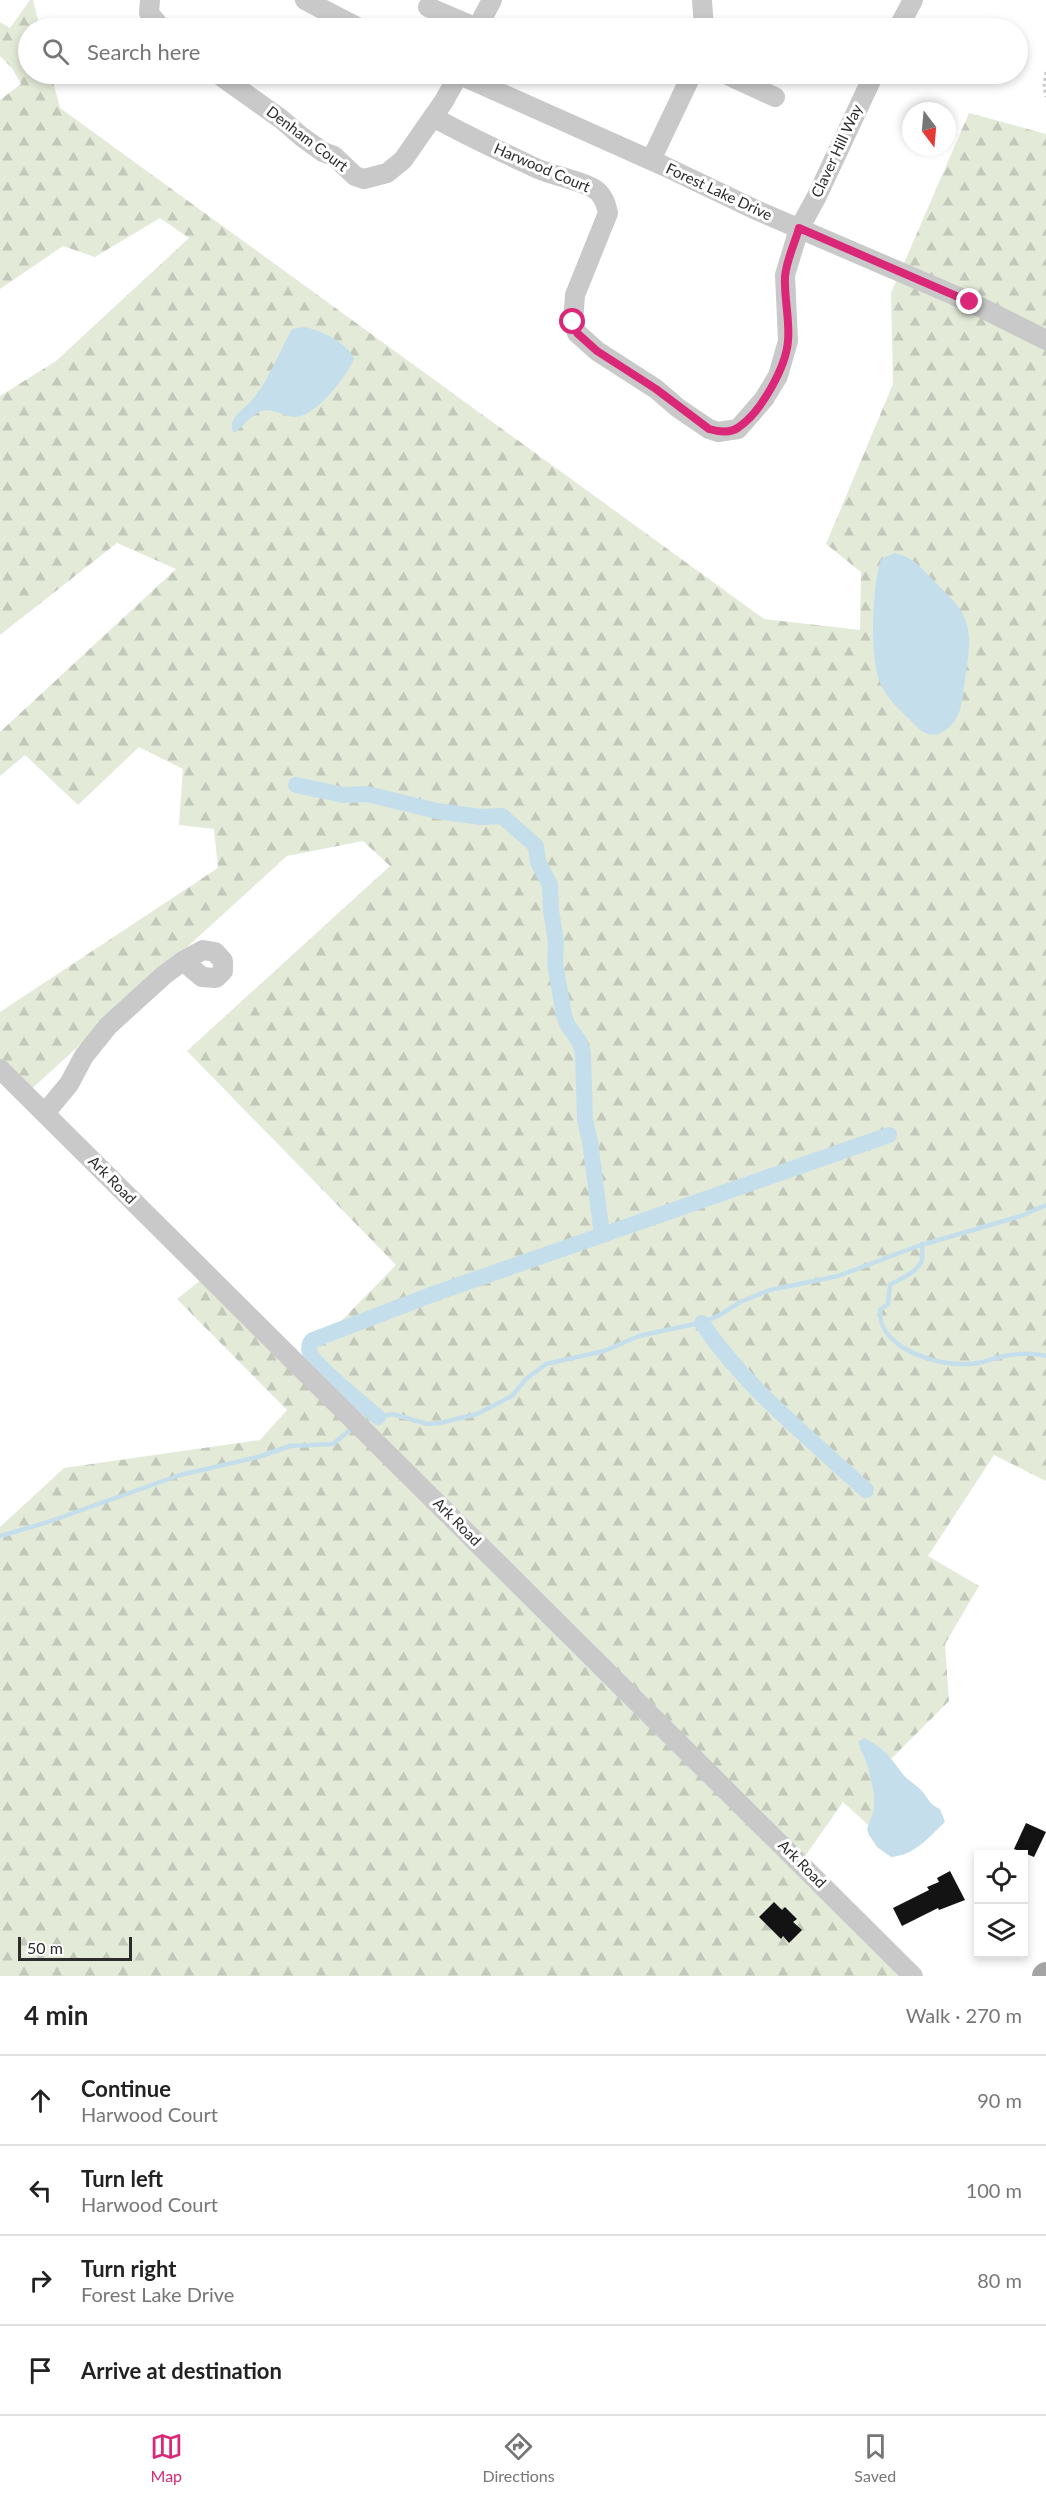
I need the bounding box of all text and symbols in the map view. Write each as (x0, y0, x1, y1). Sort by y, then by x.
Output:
search box (18, 18, 1028, 84)
icon: search (39, 35, 72, 68)
text: Search here (87, 38, 200, 65)
street label: Claver Hill Way (807, 101, 866, 200)
street label: Denham Court (263, 102, 352, 175)
north arrow (902, 102, 956, 156)
street label: Harwood Court (492, 139, 594, 196)
street label: Forest Lake Drive (664, 159, 775, 224)
route end (956, 288, 982, 314)
route start (559, 308, 585, 334)
street label: Ark Road (85, 1152, 140, 1207)
street label: Ark Road (430, 1494, 485, 1549)
street label: Ark Road (775, 1836, 830, 1891)
map controls (974, 1850, 1028, 1958)
button: locate (974, 1850, 1028, 1904)
button: layers (974, 1904, 1028, 1958)
scale bar (18, 1934, 132, 1962)
text: 50 m (27, 1938, 63, 1957)
text: 4 min (24, 1999, 88, 2031)
text: Walk · 270 m (906, 2003, 1022, 2027)
text: Continue (81, 2075, 171, 2102)
icon: ahead (24, 2084, 57, 2117)
text: 90 m (977, 2088, 1022, 2112)
text: Harwood Court (81, 2102, 218, 2126)
text: Turn left (81, 2165, 163, 2192)
icon: left (24, 2174, 57, 2207)
text: 100 m (966, 2178, 1022, 2202)
text: Harwood Court (81, 2192, 218, 2216)
text: Turn right (81, 2255, 176, 2282)
icon: right (24, 2264, 57, 2297)
text: 80 m (977, 2268, 1022, 2292)
text: Forest Lake Drive (81, 2282, 234, 2306)
icon: arrive (24, 2354, 57, 2387)
text: Arrive at destination (81, 2357, 282, 2384)
tab: Map (150, 2430, 183, 2485)
tab: Directions (482, 2430, 555, 2485)
tab: Saved (854, 2430, 896, 2485)

